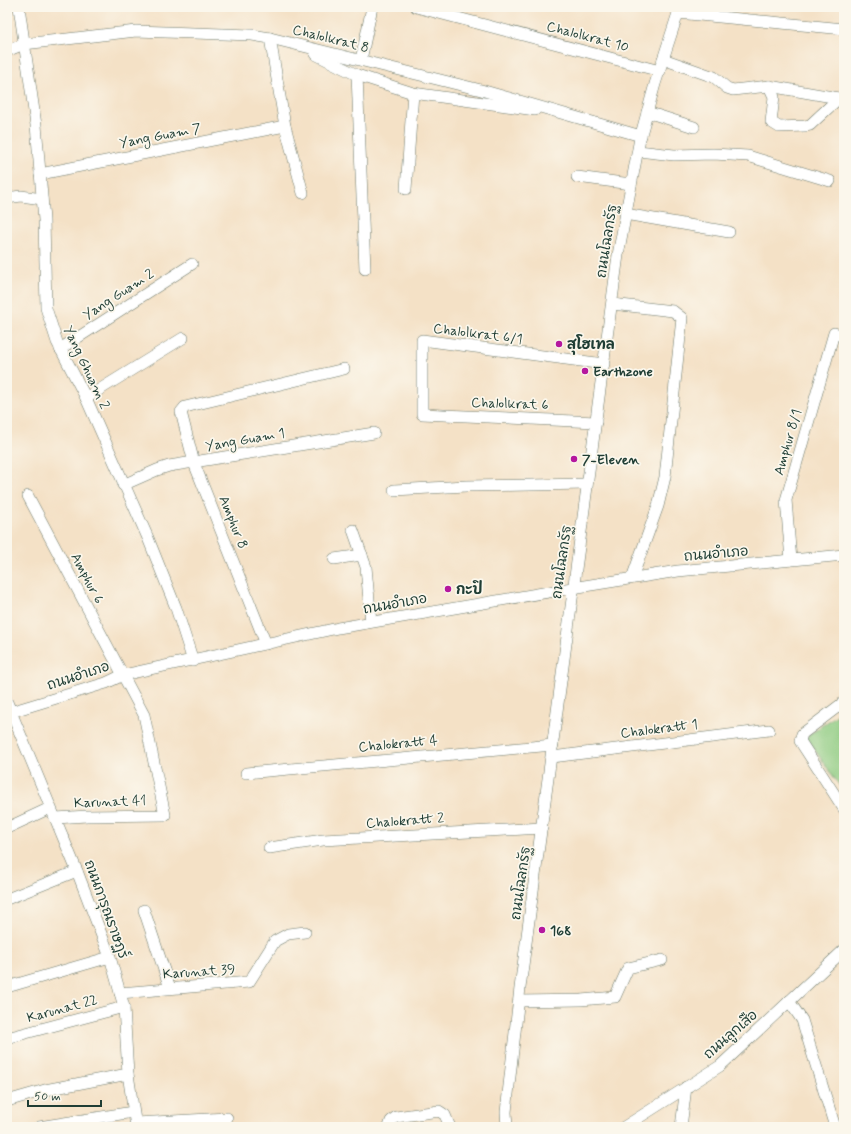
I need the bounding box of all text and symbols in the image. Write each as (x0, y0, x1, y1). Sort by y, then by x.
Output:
street label: Chalolkrat 10 (545, 17, 631, 57)
street label: Chalolkrat 8 (291, 21, 371, 57)
street label: Yang Guam 7 (118, 119, 203, 154)
street label: ถนนโฉลกรัฐ (591, 203, 622, 279)
street label: Yang Guam 2 (80, 265, 158, 325)
street label: Chalolkrat 6/1 (432, 320, 524, 348)
street label: Yang Ghuam 2 (58, 323, 113, 413)
place label: สุโฮเทล (567, 334, 615, 355)
marker: สุโฮเทล (554, 339, 564, 349)
place label: Earthzone (593, 363, 653, 381)
marker: Earthzone (580, 366, 590, 376)
street label: Chalolkrat 6 (471, 394, 549, 414)
street label: Amphur 8/1 (770, 407, 806, 477)
street label: Yang Guam 1 (204, 424, 287, 457)
place label: 7-Eleven (582, 451, 641, 469)
marker: 7-Eleven (569, 454, 579, 464)
street label: Amphur 8 (214, 493, 252, 552)
street label: ถนนโฉลกรัฐ (547, 524, 576, 600)
street label: ถนนอำเภอ (683, 542, 749, 566)
street label: Amphur 6 (66, 550, 108, 607)
place label: กะปิ (456, 580, 483, 599)
marker: กะปิ (443, 584, 453, 594)
street label: ถนนอำเภอ (362, 590, 429, 618)
street label: ถนนอำเภอ (45, 657, 112, 695)
street label: Chalokratt 1 (619, 715, 699, 743)
street label: Chalokratt 4 (358, 732, 439, 756)
street label: Karunat 41 (74, 792, 146, 812)
street label: Chalokratt 2 (365, 809, 445, 833)
street label: ถนนโฉลกรัฐ (506, 845, 535, 921)
street label: ถนนการุณราษฏร์ (80, 857, 133, 962)
place label: 168 (550, 922, 572, 940)
marker: 168 (537, 925, 547, 935)
street label: Karunat 39 (162, 960, 236, 984)
street label: Karunat 22 (25, 991, 100, 1027)
street label: ถนนลูกเสือ (700, 1006, 761, 1063)
scale bar (28, 1082, 101, 1108)
text: 50 m (34, 1089, 61, 1105)

